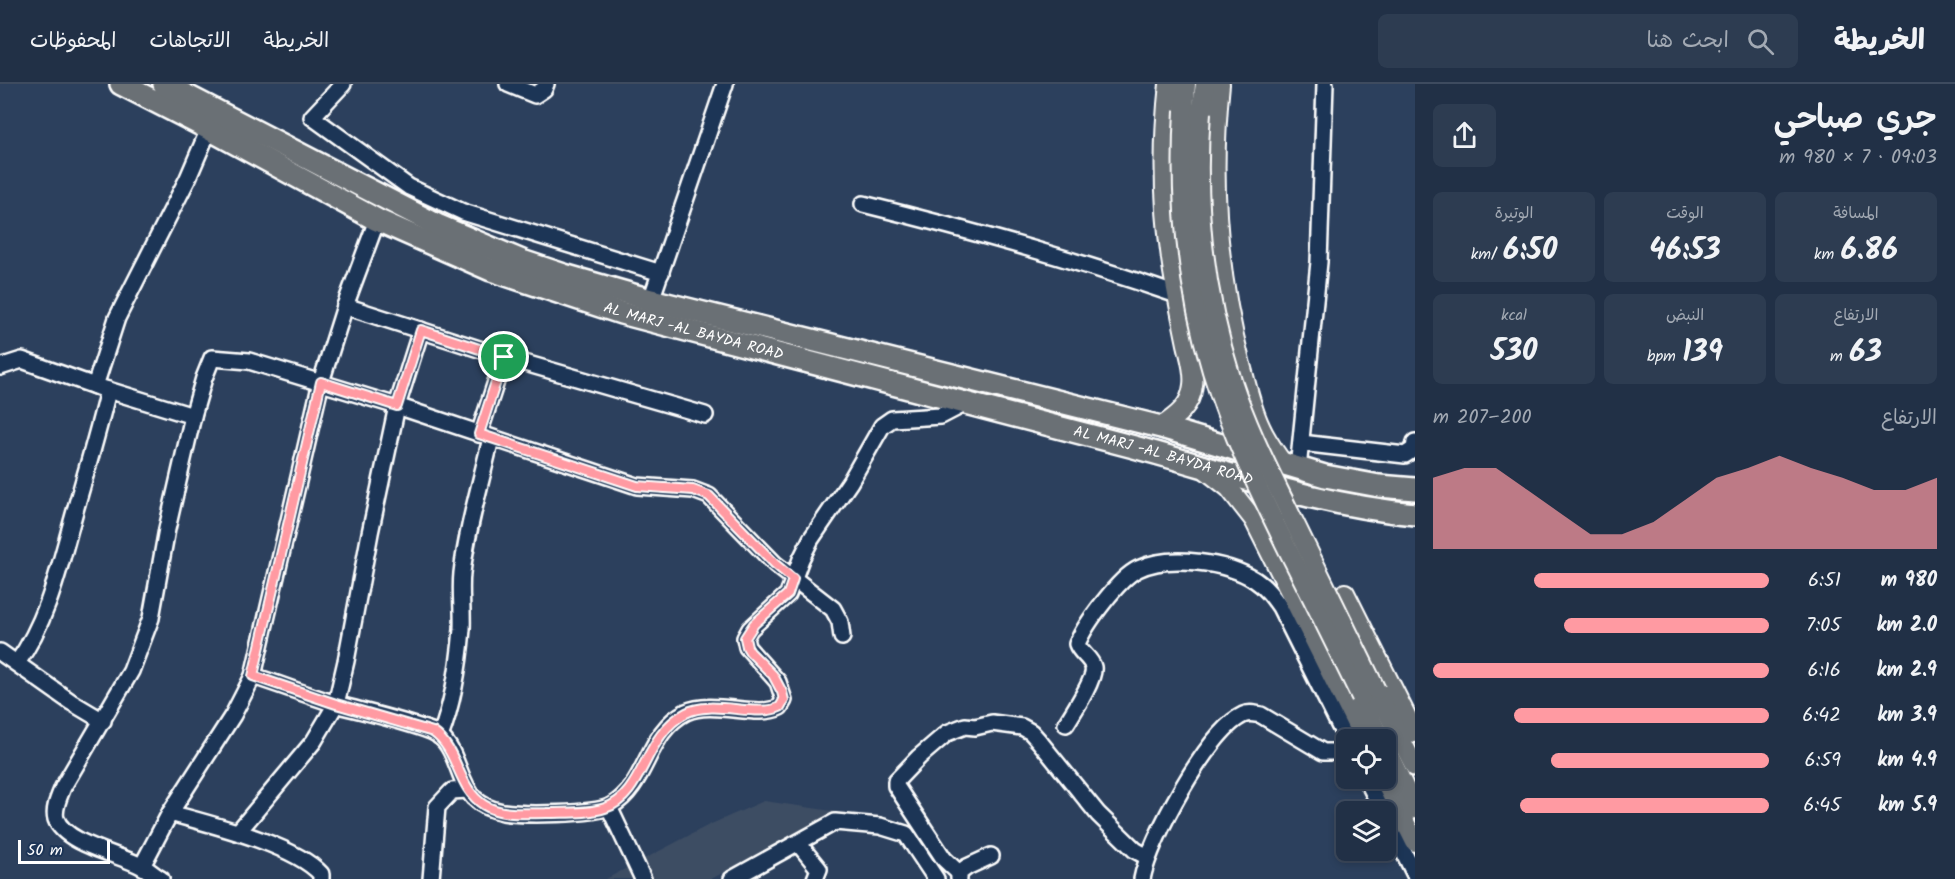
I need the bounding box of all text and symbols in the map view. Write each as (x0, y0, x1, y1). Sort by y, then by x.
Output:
search box (1378, 14, 1798, 68)
text: الخريطة (1834, 19, 1925, 64)
text: ابحث هنا (1646, 24, 1729, 59)
text: المحفوظات (30, 25, 116, 58)
text: الاتجاهات (149, 25, 231, 58)
text: الخريطة (264, 25, 329, 58)
icon: search (1744, 25, 1777, 58)
text: جري صباحي (1773, 93, 1937, 146)
button: share (1433, 104, 1496, 167)
text: 09:03 · 7 × 980 m (1779, 142, 1937, 174)
text: الوتيرة (1495, 201, 1533, 226)
text: الوقت (1666, 201, 1704, 226)
text: المسافة (1833, 201, 1879, 226)
text: 6:50 (1503, 227, 1557, 275)
text: 46:53 (1649, 227, 1721, 275)
text: 6.86 (1841, 227, 1898, 275)
text: /km (1471, 242, 1503, 267)
text: km (1814, 242, 1841, 267)
street label: AL MARJ -AL BAYDA ROAD (600, 296, 786, 367)
text: kcal (1501, 303, 1527, 328)
text: النبض (1666, 303, 1704, 328)
text: الارتفاع (1834, 303, 1878, 328)
text: 530 (1491, 328, 1537, 376)
text: 139 (1682, 329, 1723, 377)
text: 63 (1849, 329, 1882, 377)
pin (478, 331, 529, 382)
icon: arrive (487, 340, 520, 373)
text: bpm (1647, 344, 1682, 369)
text: m (1830, 344, 1849, 369)
text: 200–207 m (1433, 402, 1532, 434)
text: الارتفاع (1881, 403, 1937, 435)
street label: AL MARJ -AL BAYDA ROAD (1071, 420, 1256, 493)
text: 6:51 (1808, 565, 1841, 597)
text: 980 m (1881, 565, 1937, 597)
text: 7:05 (1806, 610, 1841, 642)
text: 2.0 km (1876, 610, 1937, 642)
text: 6:16 (1808, 655, 1841, 687)
text: 2.9 km (1877, 655, 1937, 687)
text: 6:42 (1802, 700, 1841, 732)
text: 3.9 km (1877, 700, 1937, 732)
map controls (1336, 729, 1396, 861)
button: locate (1336, 729, 1396, 789)
text: 6:59 (1804, 745, 1841, 777)
text: 4.9 km (1877, 745, 1937, 777)
text: 6:45 (1803, 790, 1841, 822)
text: 5.9 km (1878, 790, 1937, 822)
button: layers (1336, 801, 1396, 861)
scale bar (18, 837, 110, 864)
text: 50 m (27, 838, 63, 863)

